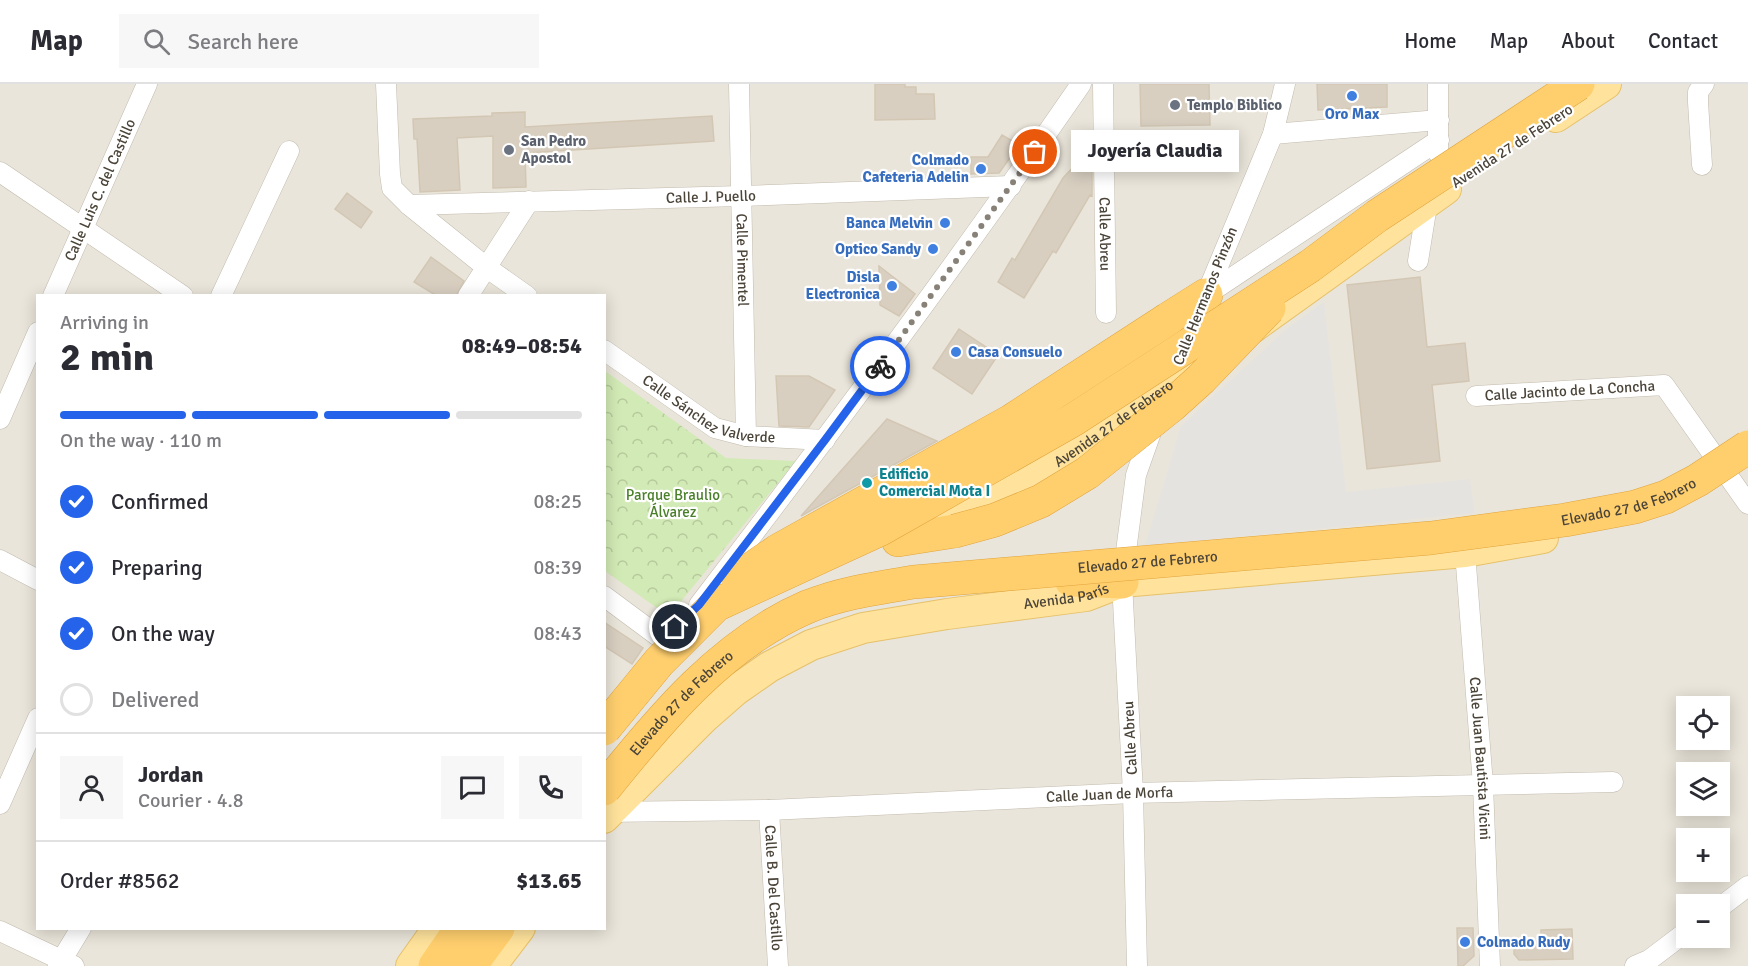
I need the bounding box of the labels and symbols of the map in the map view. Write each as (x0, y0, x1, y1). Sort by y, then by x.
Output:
marker: Oro Max (1345, 89, 1359, 103)
place label: Templo Biblico (1187, 96, 1282, 114)
marker: Templo Biblico (1168, 98, 1182, 112)
street label: Avenida 27 de Febrero (1448, 100, 1576, 192)
place label: Oro Max (1325, 105, 1380, 123)
street label: Calle Luis C. del Castillo (61, 116, 140, 264)
pin (1009, 126, 1060, 177)
callout: Joyería Claudia (1071, 131, 1239, 173)
place label: San Pedro Apostol (521, 132, 586, 167)
marker: San Pedro Apostol (502, 143, 516, 157)
place label: Colmado Cafeteria Adelin (863, 151, 969, 186)
marker: Colmado Cafeteria Adelin (974, 162, 988, 176)
street label: Calle J. Puello (666, 186, 756, 207)
street label: Calle Abreu (1095, 197, 1114, 271)
street label: Calle Pimentel (733, 213, 752, 307)
place label: Banca Melvin (846, 214, 933, 232)
marker: Banca Melvin (938, 216, 952, 230)
street label: Calle Hermanos Pinzón (1169, 224, 1241, 368)
place label: Optico Sandy (835, 240, 922, 258)
marker: Optico Sandy (926, 242, 940, 256)
place label: Disla Electronica (806, 268, 880, 303)
marker: Disla Electronica (885, 279, 899, 293)
courier (850, 336, 910, 396)
place label: Casa Consuelo (968, 343, 1062, 361)
marker: Casa Consuelo (949, 345, 963, 359)
street label: Calle Sánchez Valverde (639, 371, 776, 446)
street label: Avenida 27 de Febrero (1051, 376, 1177, 471)
street label: Calle Jacinto de La Concha (1484, 377, 1656, 404)
place label: Edificio Comercial Mota I (879, 465, 990, 500)
street label: Elevado 27 de Febrero (1560, 474, 1699, 530)
marker: Edificio Comercial Mota I (860, 476, 874, 490)
park label: Parque Braulio Álvarez (626, 486, 720, 521)
street label: Elevado 27 de Febrero (1077, 547, 1219, 577)
street label: Avenida París (1023, 579, 1112, 613)
pin (649, 601, 700, 652)
street label: Elevado 27 de Febrero (626, 646, 737, 759)
street label: Calle Juan Bautista Vicini (1466, 676, 1494, 840)
street label: Calle Abreu (1119, 701, 1141, 775)
street label: Calle Juan de Morfa (1046, 783, 1173, 806)
street label: Calle B. Del Castillo (761, 824, 786, 952)
place label: Colmado Rudy (1477, 933, 1571, 951)
marker: Colmado Rudy (1458, 935, 1472, 949)

